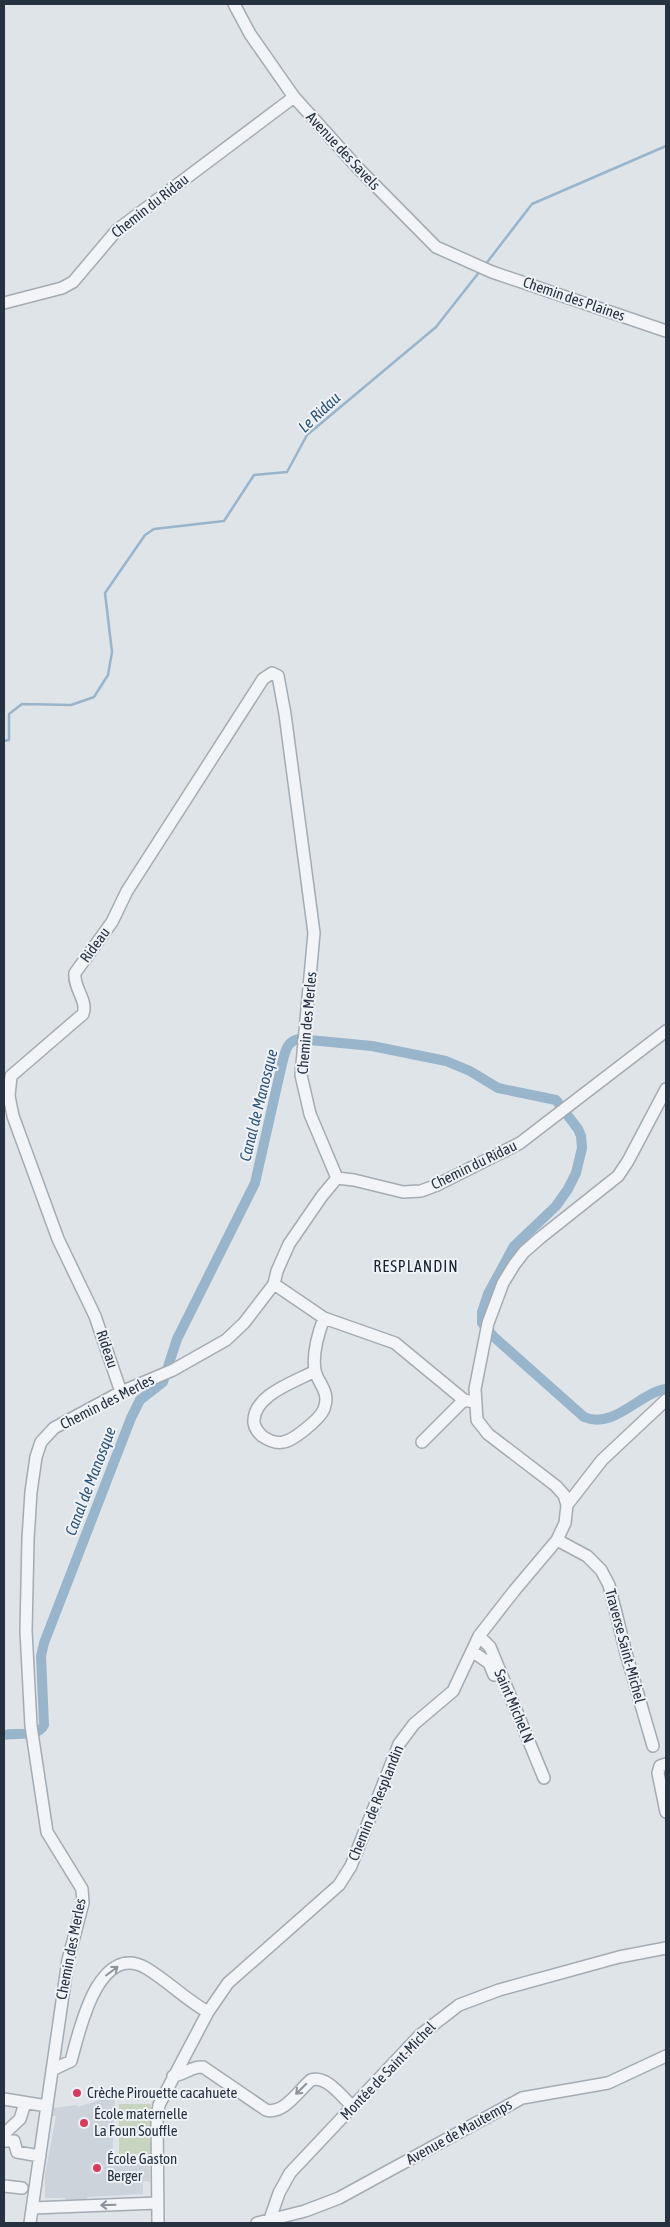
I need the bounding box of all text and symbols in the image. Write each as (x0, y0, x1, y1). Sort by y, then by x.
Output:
street label: Avenue des Savels (303, 108, 384, 193)
street label: Chemin du Ridau (108, 170, 192, 241)
street label: Chemin des Plaines (521, 273, 627, 324)
water label: Le Ridau (295, 388, 344, 436)
street label: Rideau (76, 924, 113, 966)
street label: Chemin des Merles (294, 971, 319, 1075)
water label: Canal de Manosque (235, 1047, 282, 1163)
street label: Chemin du Ridau (428, 1137, 519, 1193)
district label: RESPLANDIN (373, 1257, 459, 1275)
street label: Rideau (93, 1328, 122, 1370)
street label: Chemin des Merles (57, 1371, 156, 1432)
water label: Canal de Manosque (61, 1424, 120, 1538)
street label: Traverse Saint-Michel (602, 1587, 649, 1705)
street label: Saint Michel N (491, 1666, 538, 1745)
street label: Chemin de Resplandin (345, 1743, 406, 1863)
street label: Chemin des Merles (52, 1897, 89, 2001)
one-way arrow (105, 1966, 118, 1977)
street label: Montée de Saint-Michel (337, 2018, 439, 2123)
one-way arrow (295, 2083, 308, 2095)
place label: Crèche Pirouette cacahuete (87, 2084, 238, 2101)
marker: Crèche Pirouette cacahuete (71, 2087, 83, 2099)
street label: Avenue de Mautemps (403, 2096, 514, 2168)
place label: École maternelle La Foun Souffle (94, 2105, 188, 2139)
marker: École maternelle La Foun Souffle (78, 2117, 90, 2129)
place label: École Gaston Berger (107, 2150, 177, 2184)
marker: École Gaston Berger (91, 2162, 103, 2174)
one-way arrow (100, 2200, 116, 2209)

